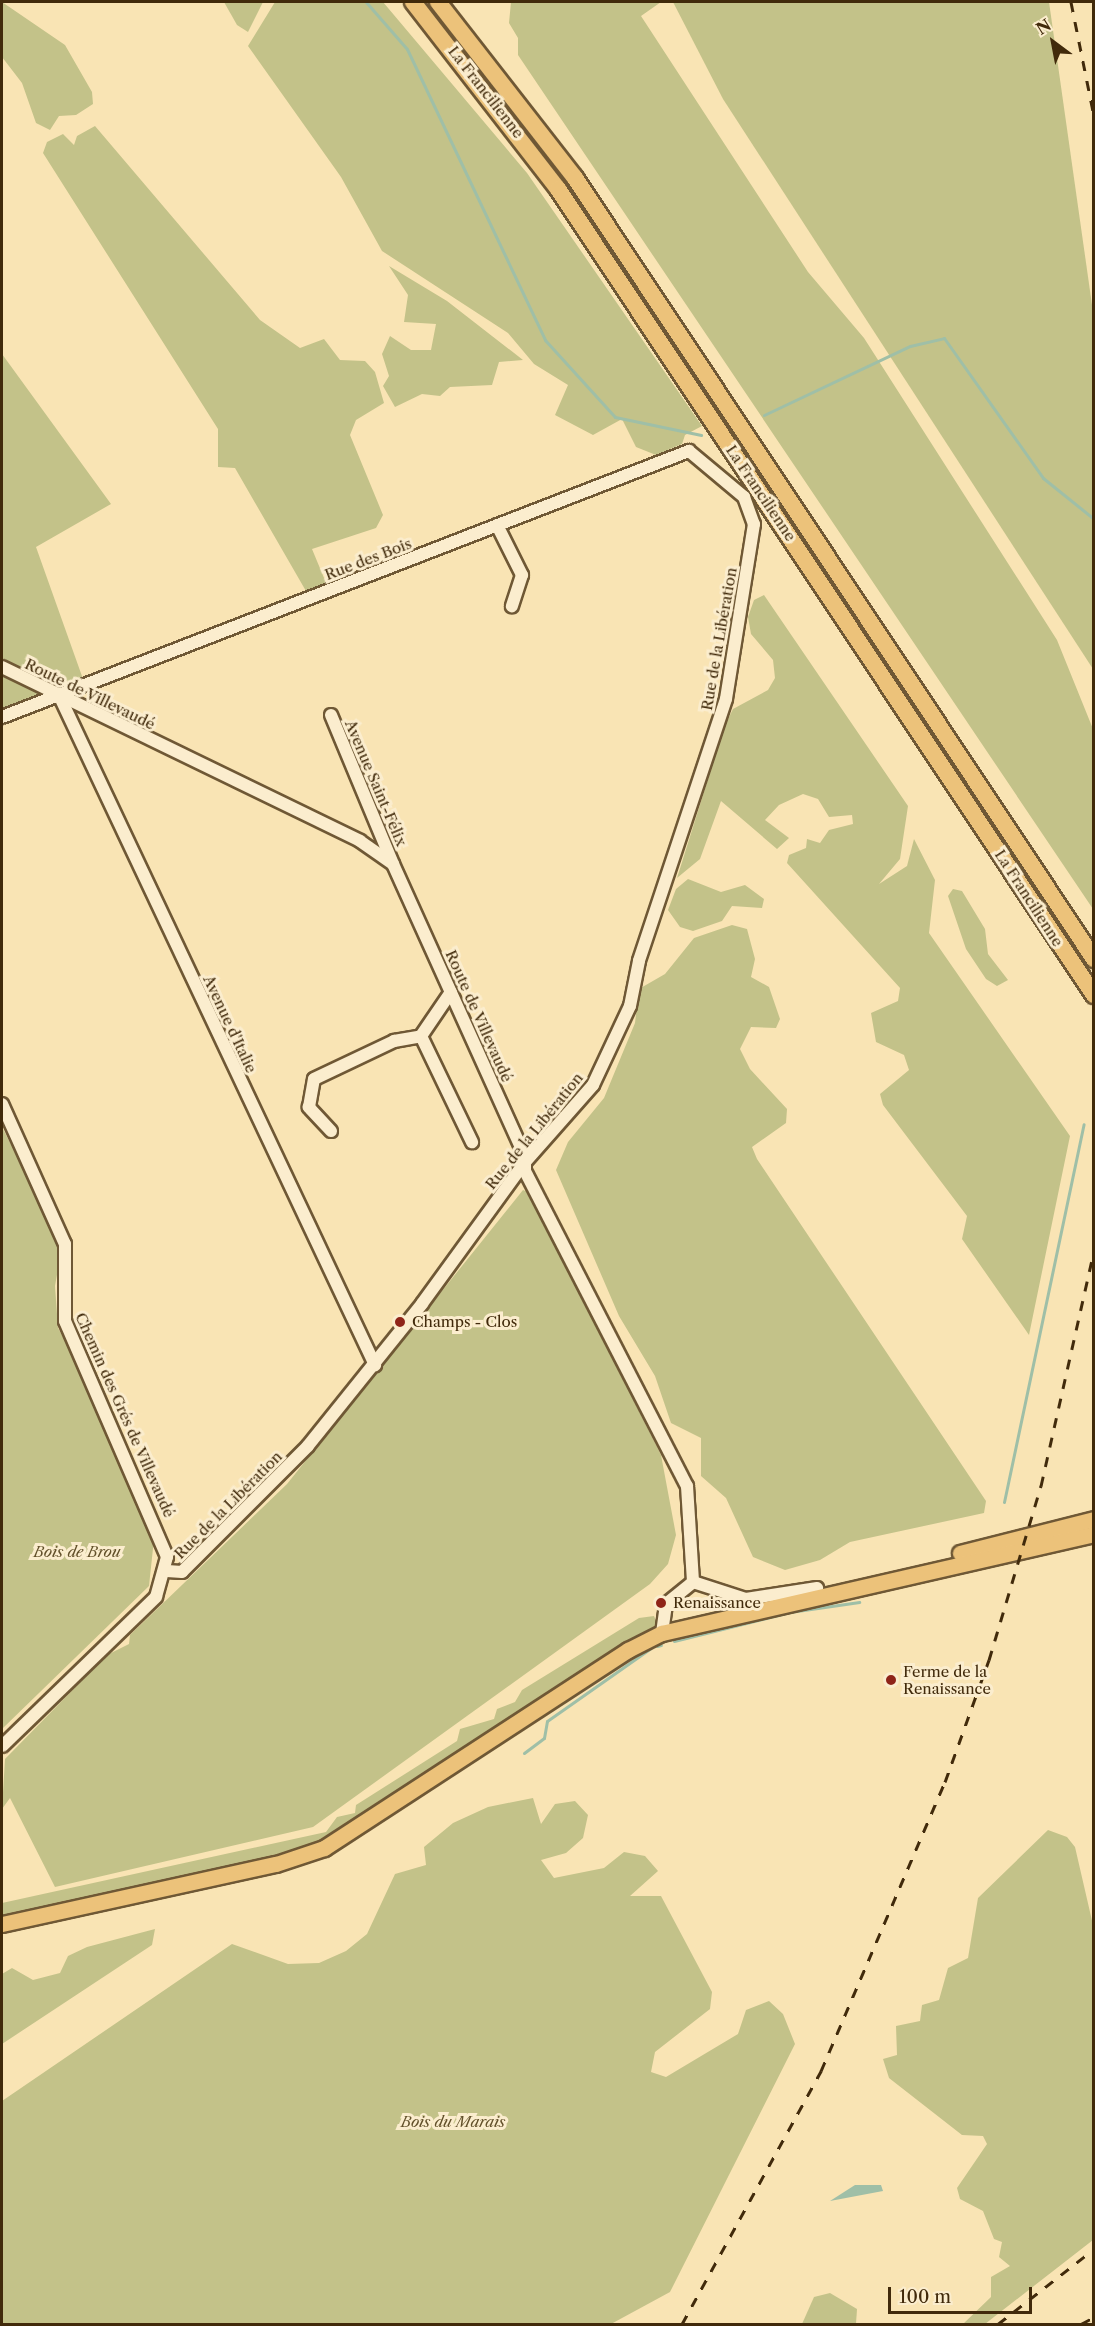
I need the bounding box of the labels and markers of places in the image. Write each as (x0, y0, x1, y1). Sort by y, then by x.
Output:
place label: Champs - Clos (412, 1313, 517, 1331)
marker: Champs - Clos (393, 1315, 407, 1329)
place label: Renaissance (673, 1594, 761, 1612)
marker: Renaissance (654, 1596, 668, 1610)
place label: Ferme de la Renaissance (903, 1662, 991, 1697)
marker: Ferme de la Renaissance (884, 1673, 898, 1687)

